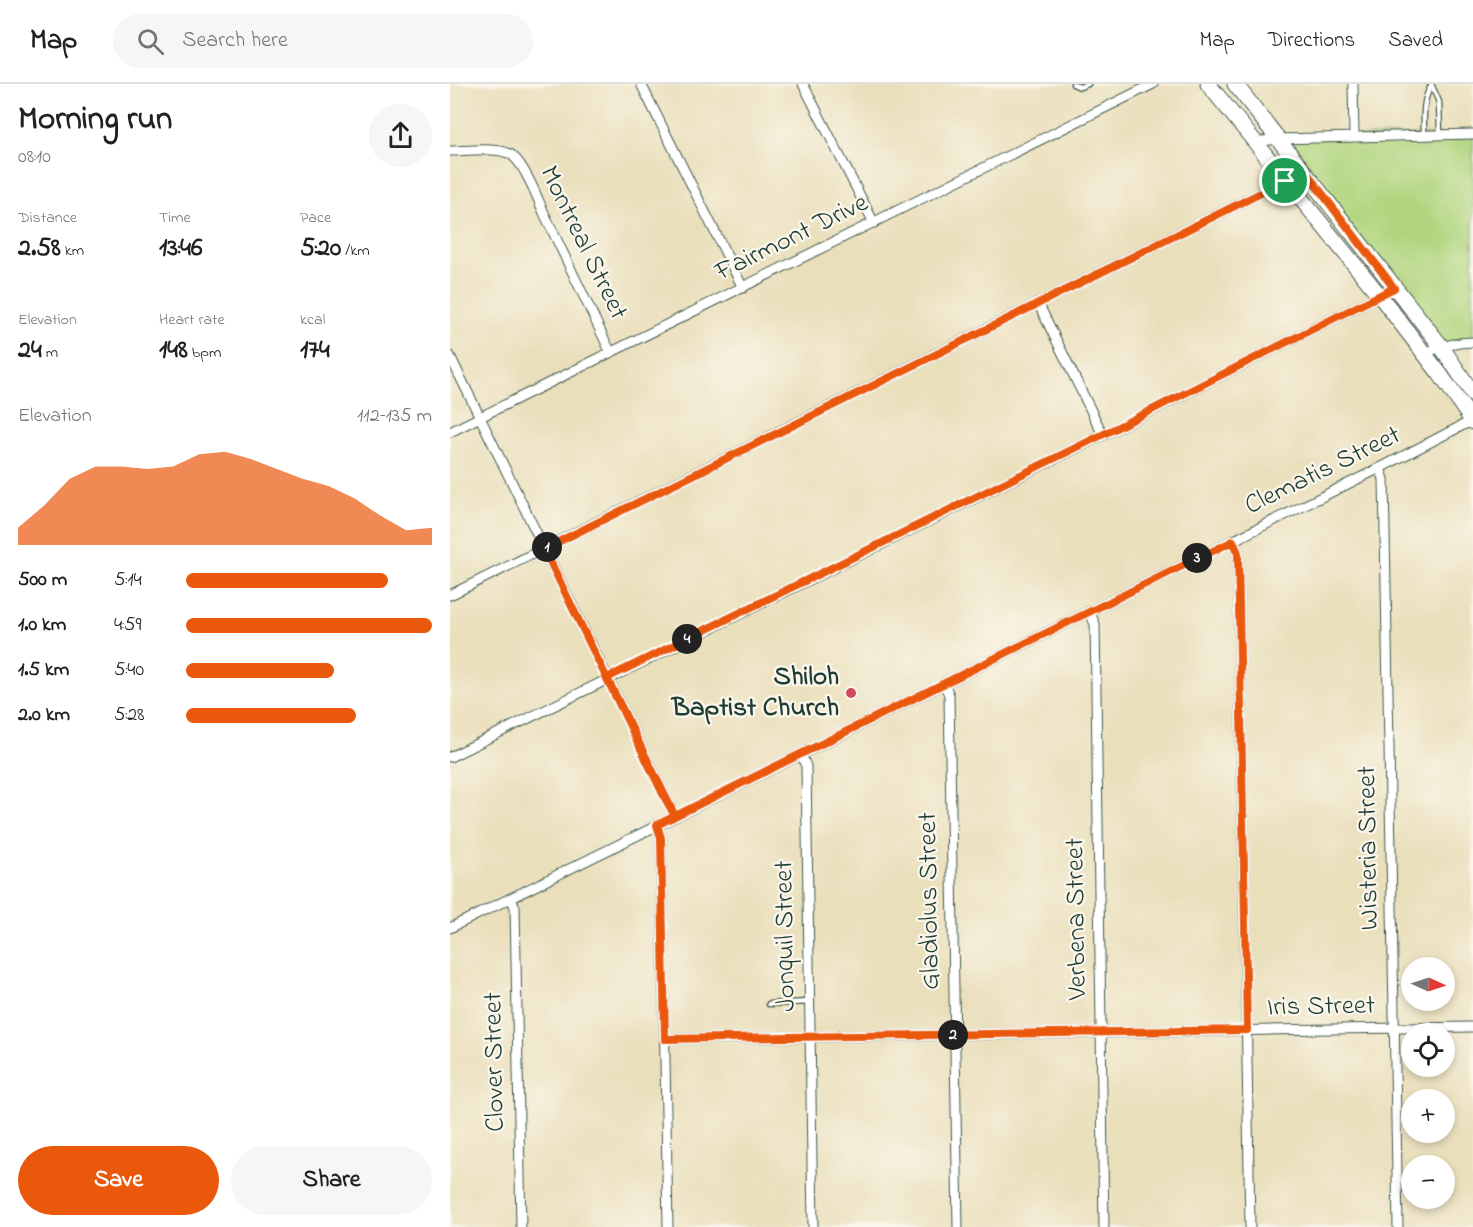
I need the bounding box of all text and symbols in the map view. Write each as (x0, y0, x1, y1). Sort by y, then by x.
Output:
search box (113, 14, 533, 68)
text: Map (30, 21, 77, 62)
icon: search (134, 25, 167, 58)
text: Search here (182, 25, 288, 57)
text: Map (1199, 26, 1235, 56)
text: Directions (1268, 26, 1355, 56)
text: Saved (1388, 26, 1443, 56)
text: Morning run (18, 96, 172, 144)
button: share (369, 104, 432, 167)
text: 08:10 (18, 143, 51, 172)
pin (1259, 155, 1310, 206)
street label: Montreal Street (529, 159, 637, 327)
icon: arrive (1268, 164, 1301, 197)
street label: Fairmont Drive (708, 184, 876, 292)
text: Distance (18, 206, 77, 230)
text: Time (159, 206, 191, 230)
text: Pace (300, 206, 331, 230)
text: 2.58 (18, 230, 61, 268)
text: 13:46 (159, 230, 202, 268)
text: 5:20 (300, 230, 341, 268)
text: km (61, 239, 84, 263)
text: /km (341, 239, 370, 263)
text: Elevation (18, 308, 77, 332)
text: Heart rate (159, 308, 225, 332)
text: kcal (300, 308, 325, 332)
text: 24 (18, 332, 42, 370)
text: 148 (159, 332, 188, 370)
text: 174 (300, 332, 330, 370)
text: m (42, 341, 58, 365)
text: bpm (188, 341, 221, 365)
text: Elevation (18, 402, 92, 431)
text: 112–135 m (357, 402, 432, 431)
street label: Clematis Street (1238, 416, 1408, 526)
pin: 1 (532, 532, 562, 562)
text: 1 (544, 535, 550, 559)
pin: 3 (1182, 543, 1212, 573)
text: 3 (1194, 546, 1200, 570)
text: 500 m (18, 566, 67, 595)
text: 5:14 (114, 566, 142, 595)
text: 1.0 km (18, 611, 66, 640)
text: 4:59 (114, 611, 141, 640)
pin: 4 (672, 624, 702, 654)
text: 4 (684, 627, 690, 651)
text: 1.5 km (18, 656, 69, 685)
text: 5:40 (114, 656, 144, 685)
place label: Shiloh Baptist Church (670, 658, 839, 728)
marker: Shiloh Baptist Church (844, 686, 858, 700)
text: 2.0 km (18, 701, 70, 730)
text: 5:28 (114, 701, 145, 730)
street label: Wisteria Street (1348, 765, 1390, 931)
street label: Gladiolus Street (909, 812, 951, 990)
street label: Verbena Street (1056, 838, 1098, 1001)
street label: Jonquil Street (765, 860, 807, 1012)
north arrow (1401, 957, 1455, 1011)
map controls (1401, 957, 1455, 1209)
street label: Iris Street (1267, 987, 1375, 1027)
street label: Clover Street (474, 992, 516, 1132)
pin: 2 (938, 1020, 968, 1050)
text: 2 (949, 1023, 957, 1047)
button: locate (1401, 1023, 1455, 1077)
button: + (1401, 1089, 1455, 1143)
button: Save (18, 1146, 219, 1215)
button: Share (231, 1146, 432, 1215)
button: − (1401, 1155, 1455, 1209)

